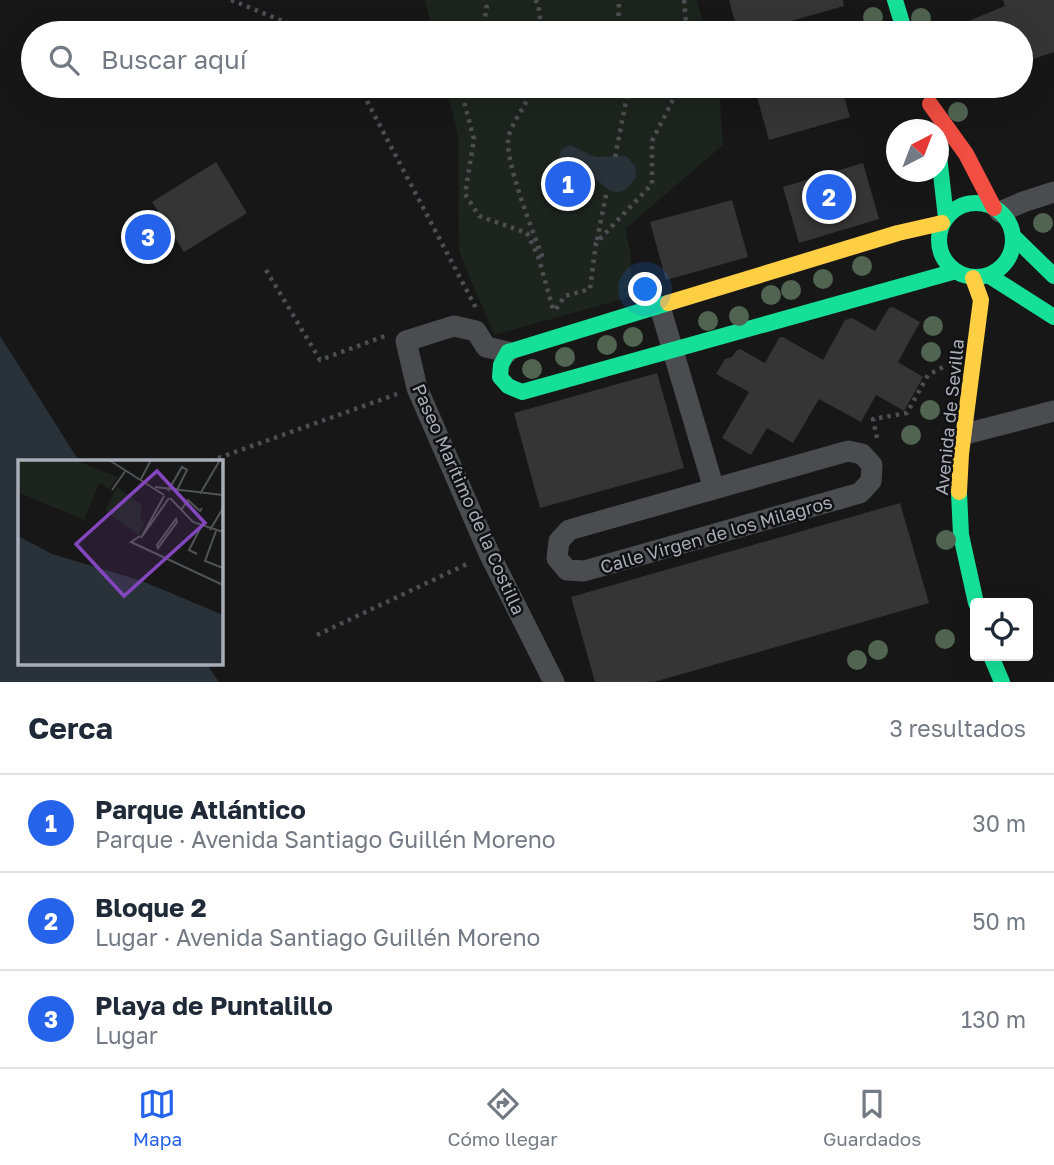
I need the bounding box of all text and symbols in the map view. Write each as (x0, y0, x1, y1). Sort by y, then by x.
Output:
search box (21, 21, 1033, 98)
icon: search (45, 41, 83, 79)
text: Buscar aquí (101, 44, 247, 75)
north arrow (886, 119, 949, 182)
pin: 1 (545, 158, 591, 210)
pin: 2 (806, 171, 852, 223)
pin: 3 (125, 211, 171, 263)
your location (628, 272, 662, 306)
street label: Avenida de Sevilla (930, 338, 968, 496)
street label: Paseo Marítimo de la Costilla (408, 380, 530, 618)
inset map (18, 460, 222, 664)
street label: Calle Virgen de los Milagros (597, 490, 835, 578)
map controls (970, 598, 1033, 661)
button: locate (970, 598, 1033, 661)
text: Cerca (28, 710, 113, 746)
text: 3 resultados (889, 714, 1026, 742)
text: Parque Atlántico (95, 794, 306, 825)
text: 1 (45, 809, 57, 837)
text: 30 m (972, 809, 1026, 837)
text: Parque · Avenida Santiago Guillén Moreno (95, 825, 556, 853)
text: Bloque 2 (95, 892, 207, 923)
text: 2 (44, 907, 58, 935)
text: 50 m (972, 907, 1026, 935)
text: Lugar · Avenida Santiago Guillén Moreno (95, 923, 540, 951)
text: Playa de Puntalillo (95, 990, 333, 1021)
text: 3 (44, 1005, 58, 1033)
text: 130 m (961, 1005, 1026, 1033)
text: Lugar (95, 1021, 158, 1049)
tab: Mapa (133, 1085, 182, 1150)
tab: Cómo llegar (447, 1085, 558, 1150)
tab: Guardados (823, 1085, 921, 1150)

